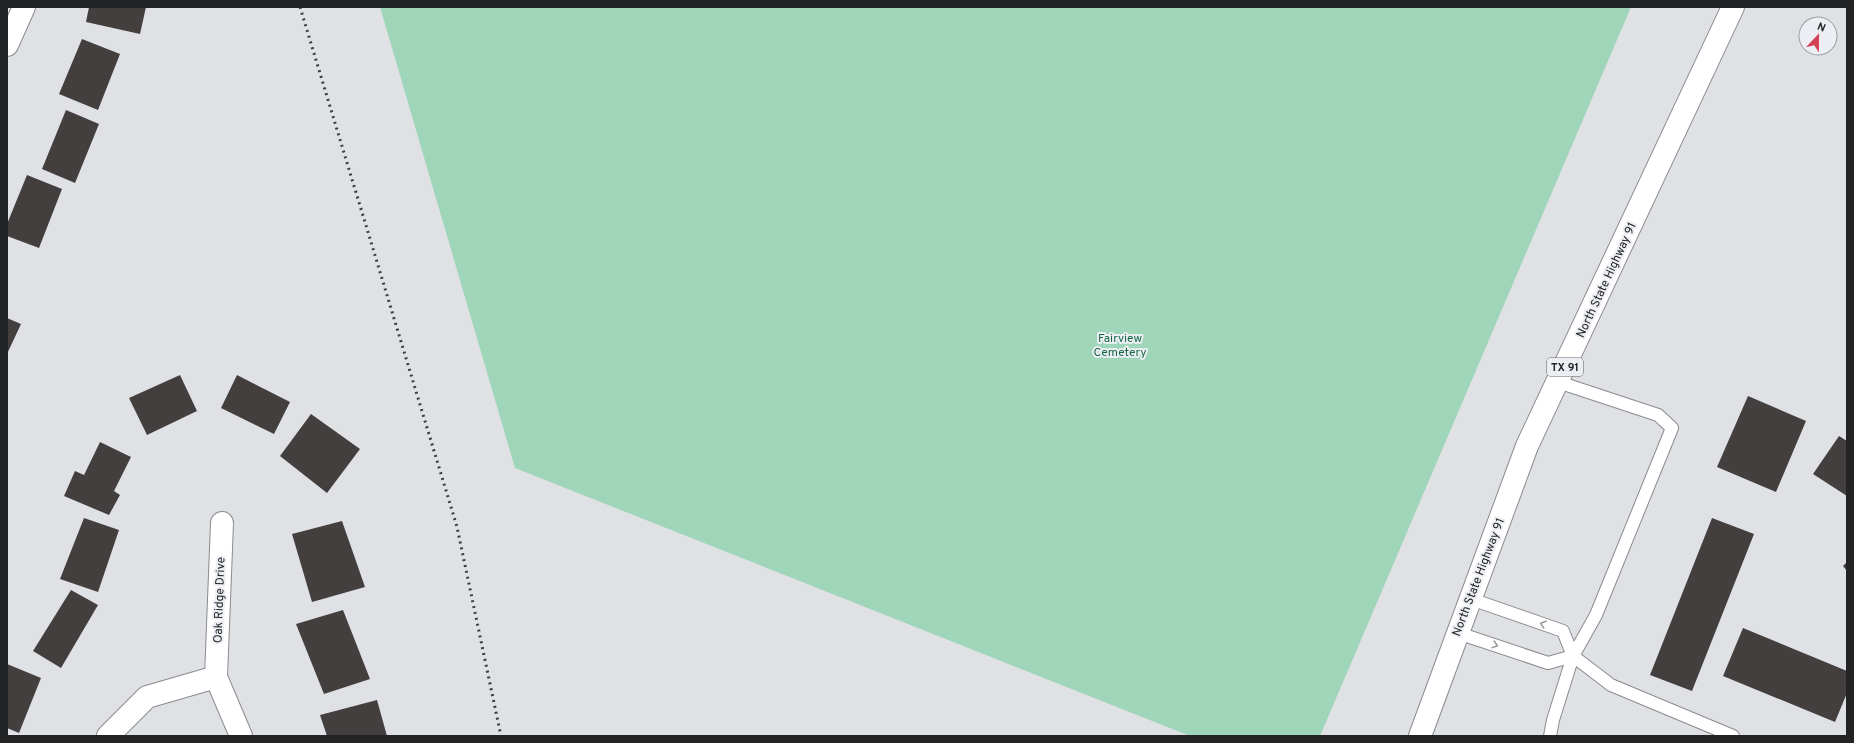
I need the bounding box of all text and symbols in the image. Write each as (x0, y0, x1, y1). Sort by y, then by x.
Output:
north arrow (1798, 16, 1838, 56)
text: N (1815, 20, 1828, 36)
street label: North State Highway 91 (1573, 220, 1641, 341)
park label: Fairview Cemetery (1093, 331, 1147, 361)
road number: TX 91 (1547, 358, 1583, 376)
street label: North State Highway 91 (1449, 516, 1509, 639)
street label: Oak Ridge Drive (210, 557, 229, 643)
one-way arrow (1540, 621, 1547, 629)
one-way arrow (1491, 640, 1498, 649)

